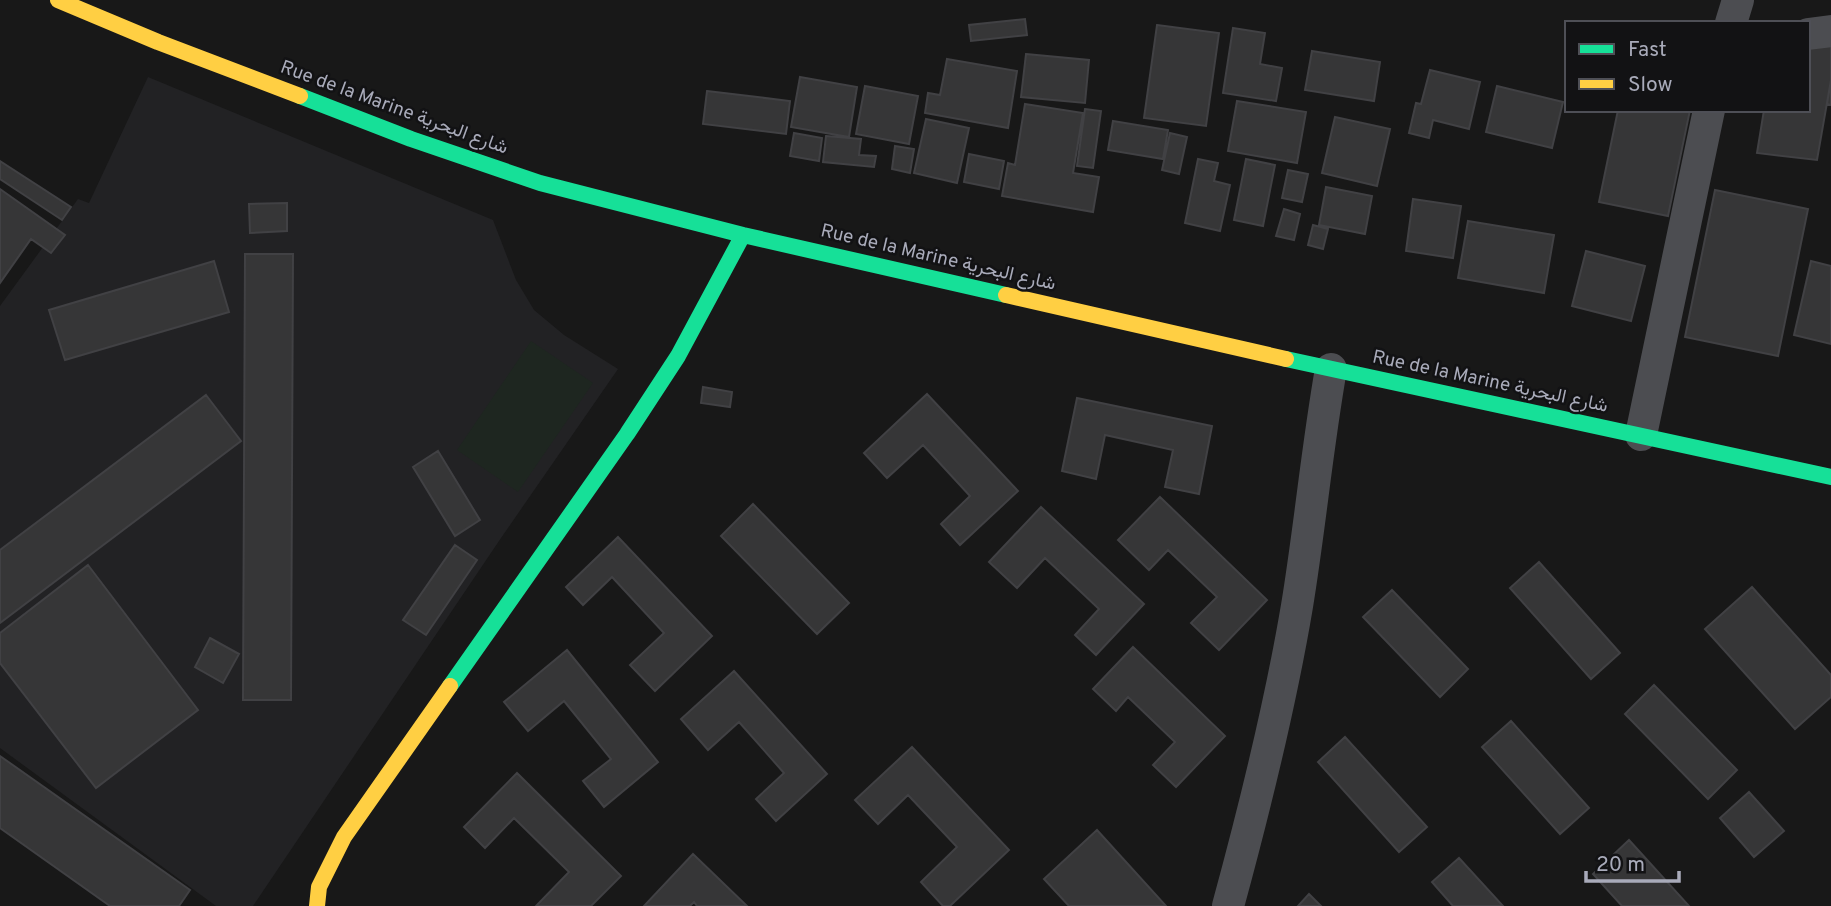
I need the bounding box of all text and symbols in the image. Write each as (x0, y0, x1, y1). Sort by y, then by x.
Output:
legend (1565, 21, 1810, 112)
text: Fast (1628, 37, 1667, 64)
street label: Rue de la Marine شارع البحرية (277, 56, 511, 160)
text: Slow (1628, 72, 1673, 99)
street label: Rue de la Marine شارع البحرية (818, 219, 1058, 297)
street label: Rue de la Marine شارع البحرية (1370, 345, 1610, 419)
scale bar (1586, 839, 1679, 883)
text: 20 m (1596, 852, 1645, 879)

